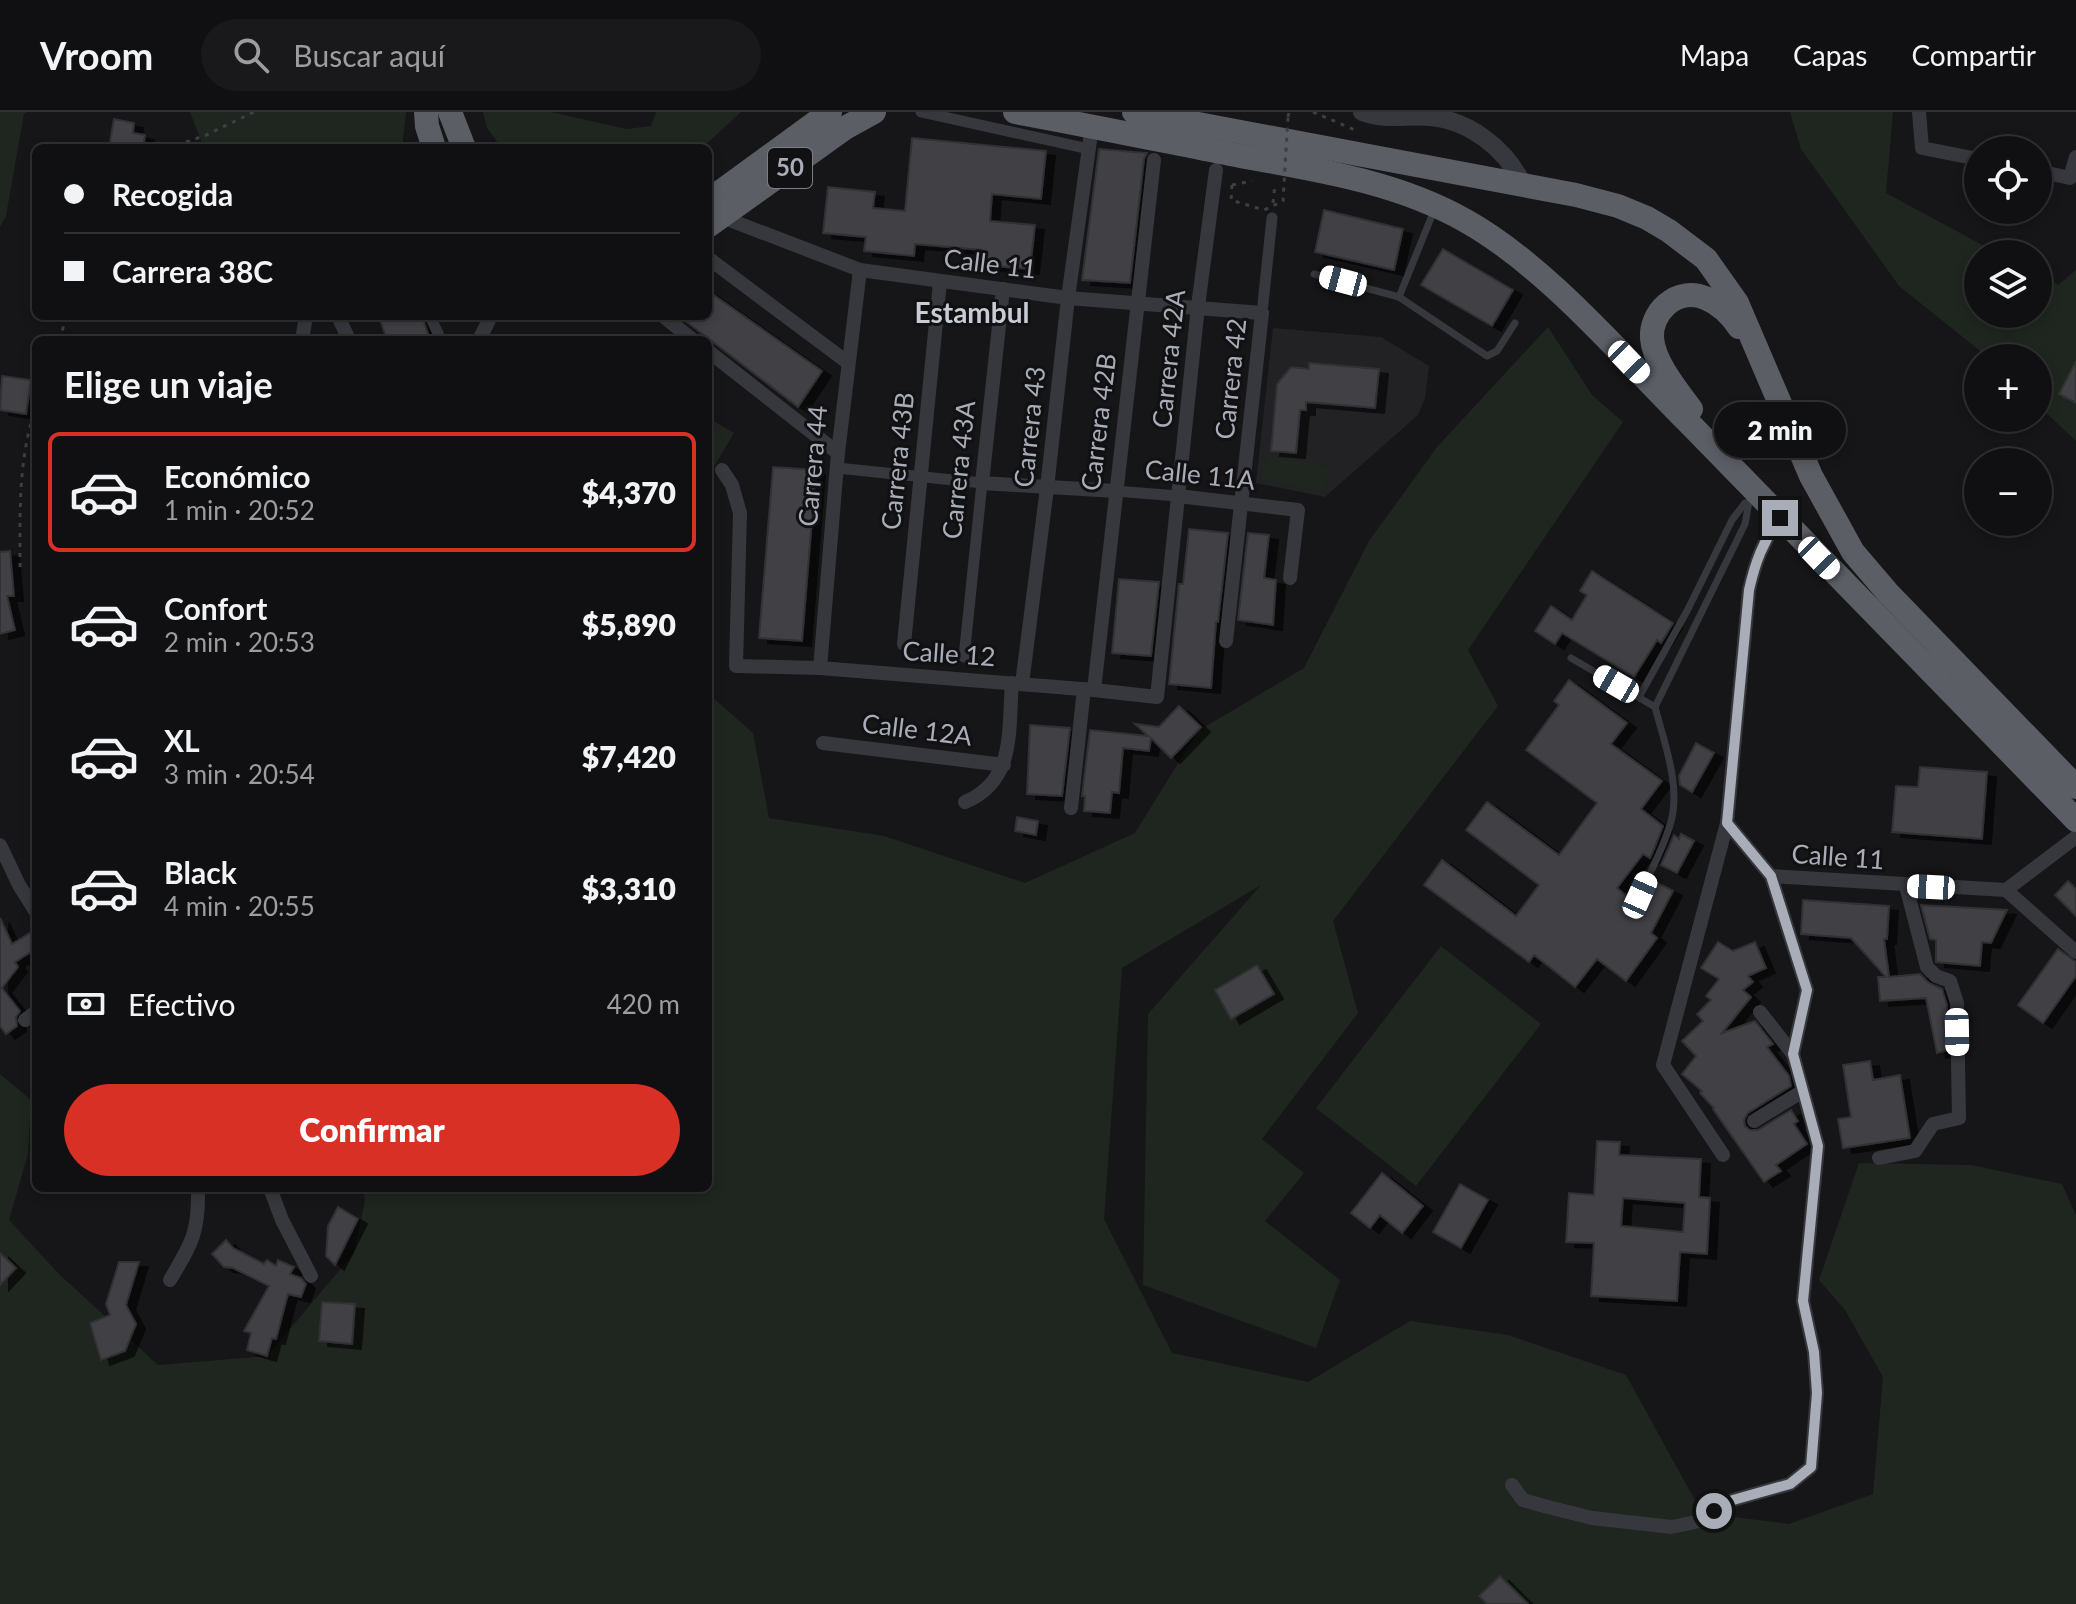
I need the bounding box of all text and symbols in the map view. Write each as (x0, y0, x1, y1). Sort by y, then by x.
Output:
search box (201, 19, 761, 91)
text: Vroom (40, 32, 153, 78)
icon: search (229, 33, 273, 77)
text: Buscar aquí (293, 37, 445, 73)
text: Mapa (1680, 38, 1749, 72)
text: Capas (1793, 38, 1867, 72)
text: Compartir (1911, 38, 2036, 72)
map controls (1964, 136, 2052, 536)
button: locate (1964, 136, 2052, 224)
road number: 50 (768, 148, 812, 188)
text: Recogida (112, 176, 233, 212)
button: layers (1964, 240, 2052, 328)
street label: Calle 11 (942, 241, 1038, 285)
text: Carrera 38C (112, 253, 273, 289)
car (1317, 263, 1369, 299)
street label: Carrera 42A (1145, 288, 1191, 430)
district label: Estambul (915, 295, 1029, 329)
street label: Carrera 42 (1208, 317, 1252, 441)
car (1604, 336, 1654, 388)
button: + (1964, 344, 2052, 432)
street label: Carrera 42B (1074, 351, 1122, 492)
text: Elige un viaje (64, 362, 273, 406)
street label: Carrera 43 (1007, 365, 1051, 489)
street label: Carrera 43B (874, 390, 920, 531)
street label: Carrera 43A (935, 399, 981, 541)
callout: 2 min (1714, 402, 1846, 458)
street label: Carrera 44 (791, 404, 833, 528)
text: 2 min (1748, 414, 1812, 446)
button: − (1964, 448, 2052, 536)
street label: Calle 11A (1143, 452, 1257, 496)
icon: car (68, 456, 140, 528)
text: Económico (164, 458, 310, 494)
text: $4,370 (582, 474, 676, 510)
text: 1 min · 20:52 (164, 494, 315, 526)
route end (1762, 500, 1798, 536)
car (1794, 532, 1844, 584)
icon: car (68, 588, 140, 660)
text: Confort (164, 590, 267, 626)
text: $5,890 (582, 606, 676, 642)
text: 2 min · 20:53 (164, 626, 315, 658)
street label: Calle 12 (902, 634, 997, 672)
car (1589, 662, 1643, 706)
street label: Calle 12A (860, 706, 974, 752)
icon: car (68, 720, 140, 792)
text: XL (164, 722, 200, 758)
text: $7,420 (582, 738, 676, 774)
text: 3 min · 20:54 (164, 758, 315, 790)
street label: Calle 11 (1791, 837, 1886, 875)
icon: car (68, 852, 140, 924)
text: Black (164, 854, 237, 890)
car (1619, 868, 1661, 922)
text: $3,310 (582, 870, 676, 906)
car (1906, 874, 1956, 900)
text: 4 min · 20:55 (164, 890, 315, 922)
icon: cash (64, 982, 108, 1026)
text: Efectivo (128, 986, 235, 1022)
text: 420 m (607, 988, 680, 1020)
car (1945, 1008, 1969, 1056)
button: Confirmar (64, 1084, 680, 1176)
route start (1696, 1493, 1732, 1529)

